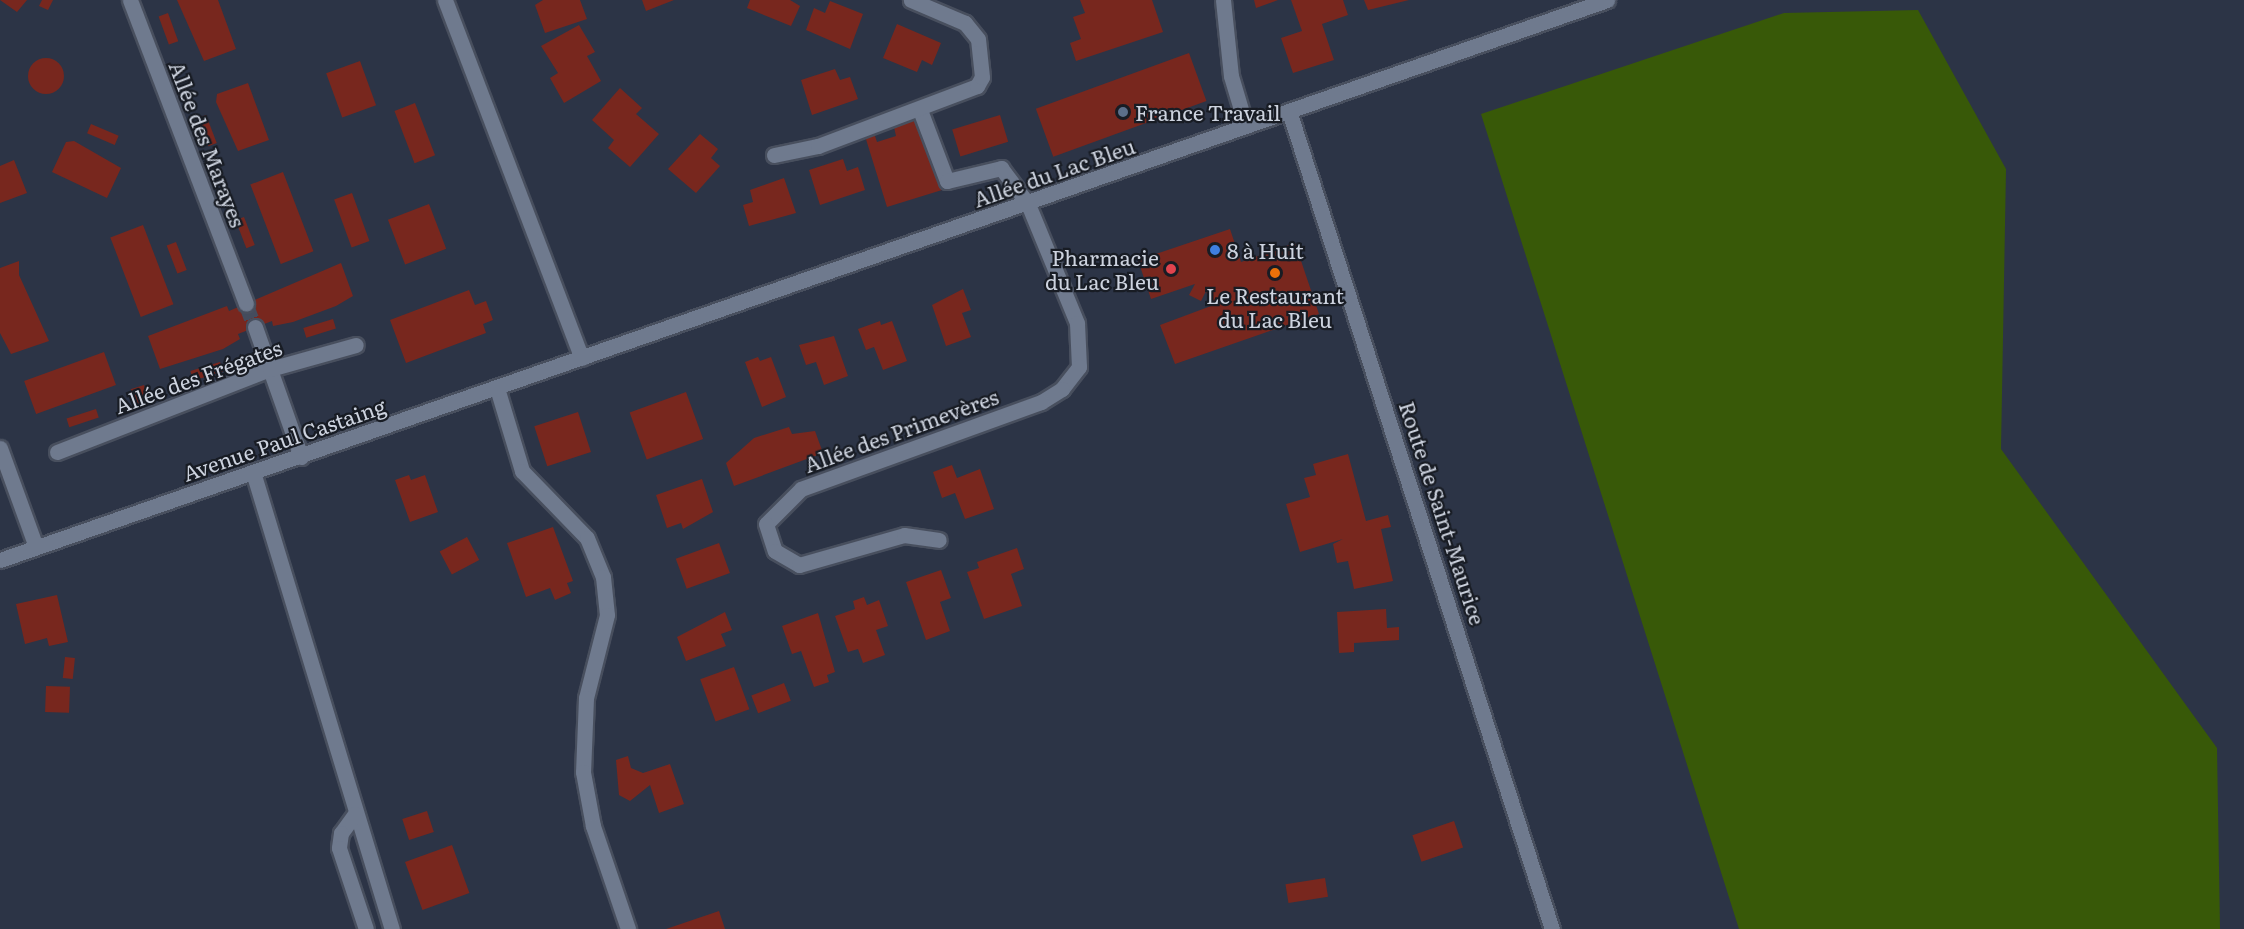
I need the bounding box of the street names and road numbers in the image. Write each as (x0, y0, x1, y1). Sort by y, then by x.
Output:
street label: Allée des Marayes (165, 57, 251, 231)
street label: Allée du Lac Bleu (970, 133, 1138, 211)
street label: Allée des Frégates (111, 334, 285, 418)
street label: Allée des Primevères (800, 383, 1002, 477)
street label: Avenue Paul Castaing (179, 392, 389, 486)
street label: Route de Saint-Maurice (1395, 398, 1491, 628)

